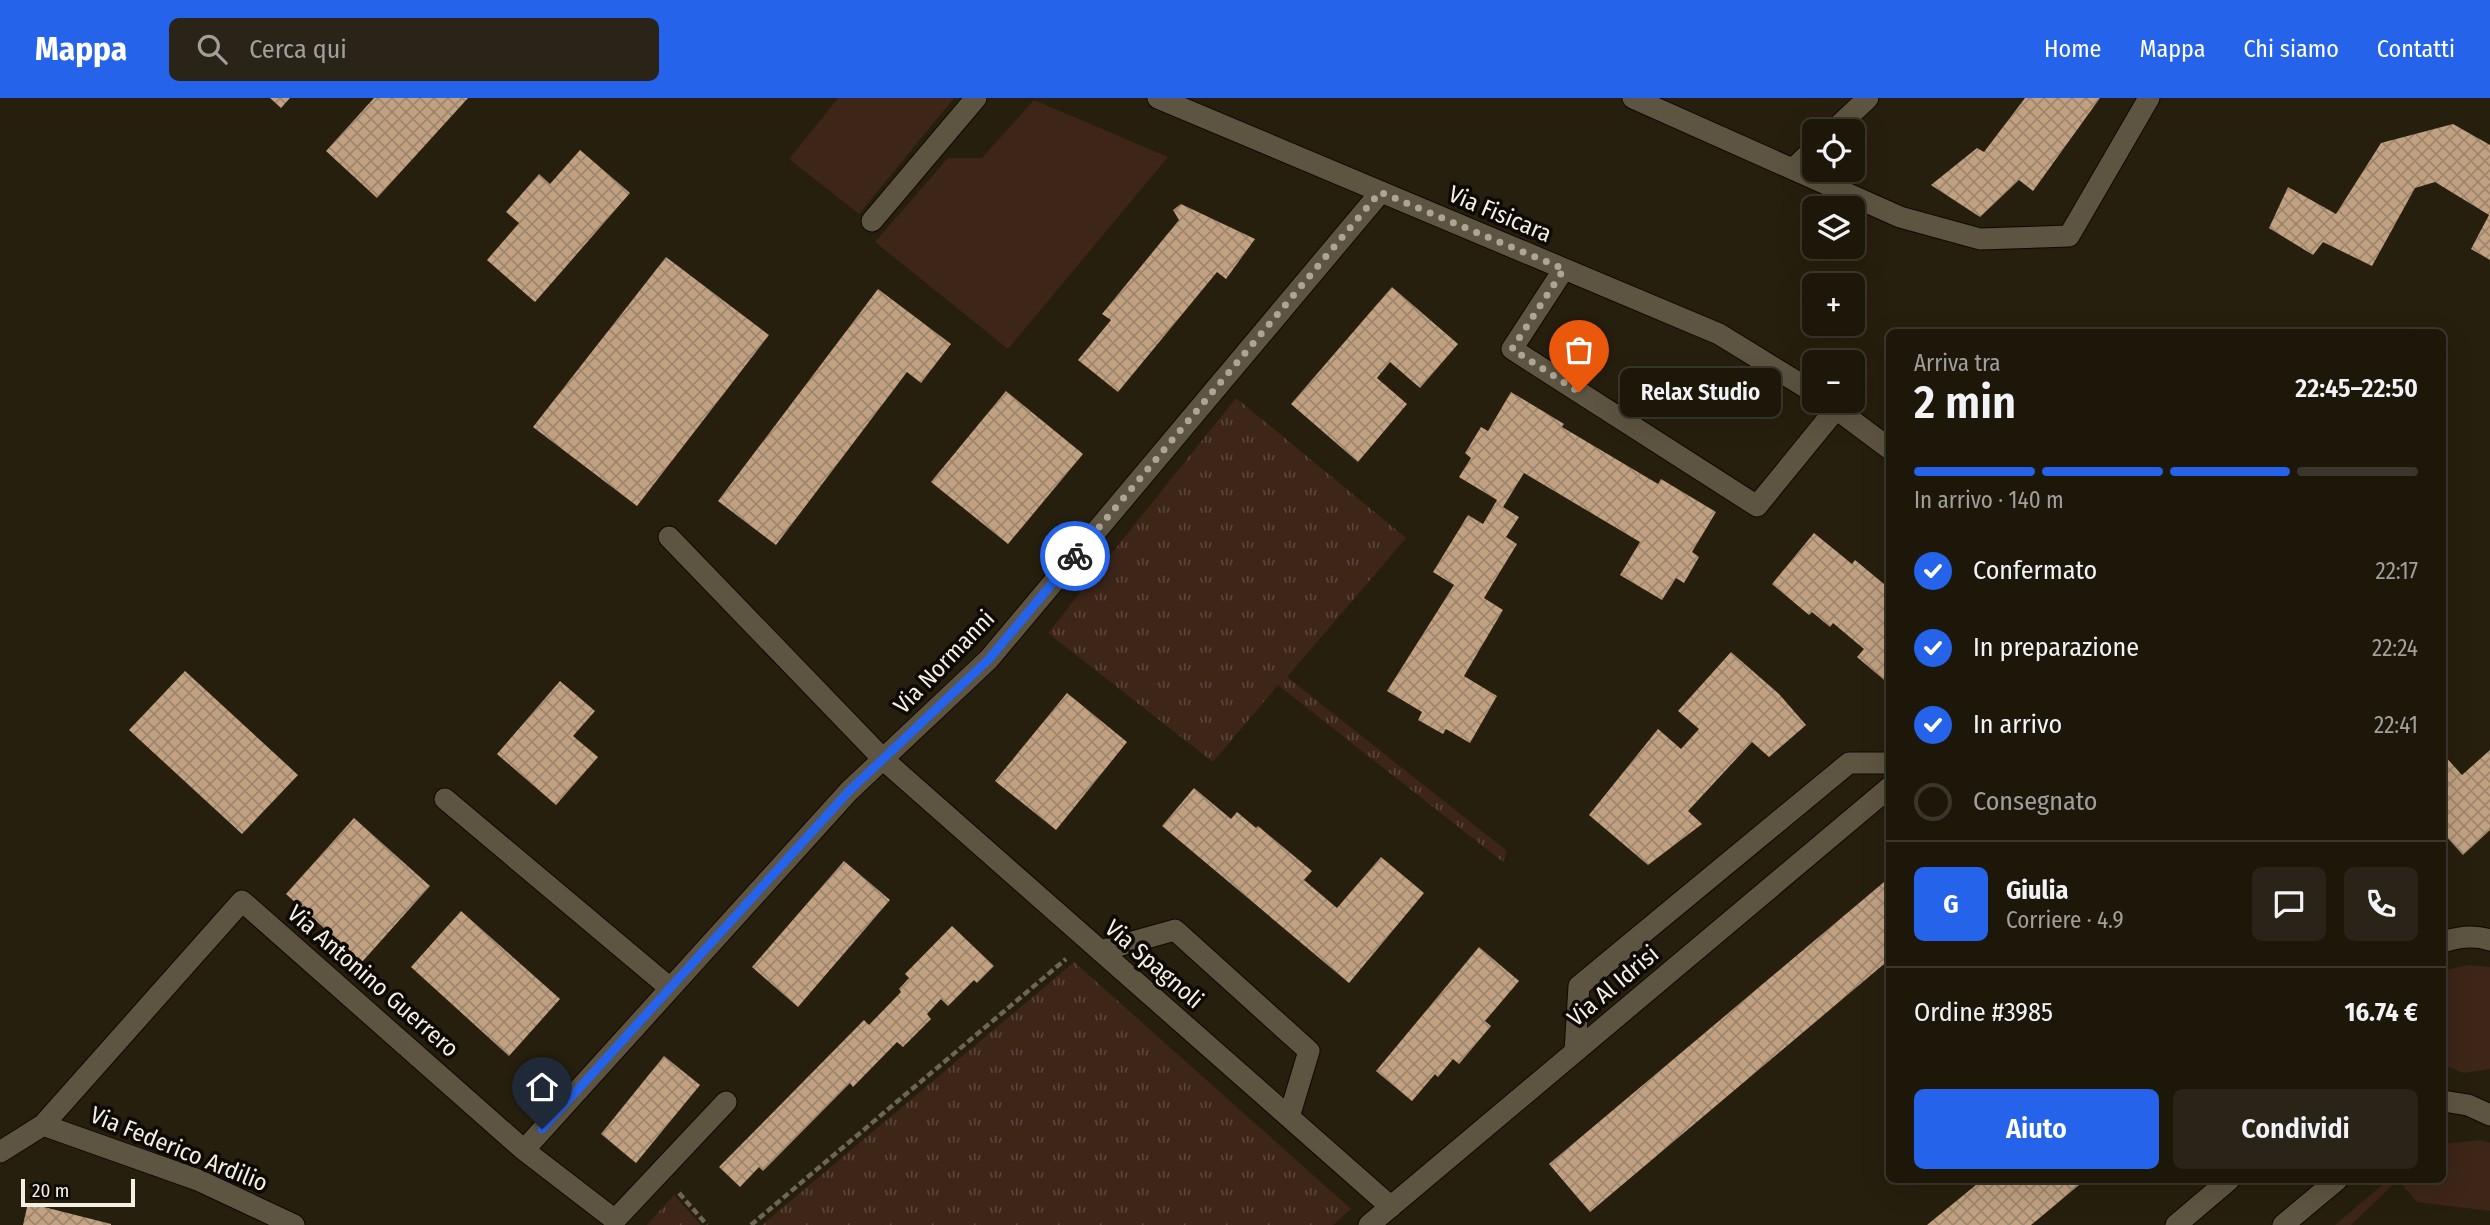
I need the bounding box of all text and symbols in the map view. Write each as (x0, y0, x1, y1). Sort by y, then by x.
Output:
search box (169, 18, 659, 81)
text: Mappa (35, 29, 127, 69)
icon: search (193, 30, 231, 68)
text: Cerca qui (249, 34, 347, 65)
text: Home (2044, 35, 2101, 63)
text: Mappa (2139, 35, 2205, 63)
text: Chi siamo (2243, 35, 2339, 63)
text: Contatti (2377, 35, 2455, 63)
map controls (1802, 119, 1865, 413)
button: locate (1802, 119, 1865, 182)
street label: Via Fisicara (1444, 180, 1556, 248)
button: layers (1802, 196, 1865, 259)
button: + (1802, 273, 1865, 336)
pin (1549, 320, 1609, 392)
icon: bag (1560, 331, 1598, 369)
text: Arriva tra (1914, 349, 2001, 377)
button: − (1802, 350, 1865, 413)
callout: Relax Studio (1621, 368, 1782, 416)
text: 22:45–22:50 (2295, 373, 2418, 404)
text: 2 min (1914, 375, 2016, 430)
text: Relax Studio (1641, 378, 1760, 406)
text: In arrivo · 140 m (1914, 486, 2064, 514)
courier (1040, 521, 1110, 591)
icon: bike (1056, 537, 1094, 575)
icon: check (1914, 552, 1952, 590)
text: Confermato (1973, 555, 2097, 586)
text: 22:17 (2375, 557, 2418, 585)
street label: Via Normanni (888, 605, 1000, 719)
icon: check (1914, 629, 1952, 667)
text: In preparazione (1973, 632, 2139, 663)
text: 22:24 (2372, 634, 2418, 662)
icon: check (1914, 706, 1952, 744)
text: In arrivo (1973, 709, 2062, 740)
text: 22:41 (2374, 711, 2418, 739)
text: Consegnato (1973, 786, 2097, 817)
button: chat (2252, 867, 2326, 941)
button: phone (2344, 867, 2418, 941)
text: Giulia (2006, 875, 2068, 906)
text: G (1943, 889, 1959, 920)
street label: Via Antonino Guerrero (282, 899, 464, 1063)
text: Corriere · 4.9 (2006, 906, 2124, 934)
street label: Via Spagnoli (1099, 914, 1209, 1014)
street label: Via Al Idrisi (1562, 940, 1664, 1032)
text: Ordine #3985 (1914, 997, 2053, 1028)
text: 16.74 € (2344, 997, 2418, 1028)
pin (512, 1057, 572, 1129)
icon: home (523, 1068, 561, 1106)
button: Aiuto (1914, 1089, 2159, 1169)
button: Condividi (2173, 1089, 2418, 1169)
street label: Via Federico Ardilio (86, 1101, 272, 1197)
scale bar (21, 1176, 135, 1208)
text: 20 m (32, 1179, 69, 1202)

